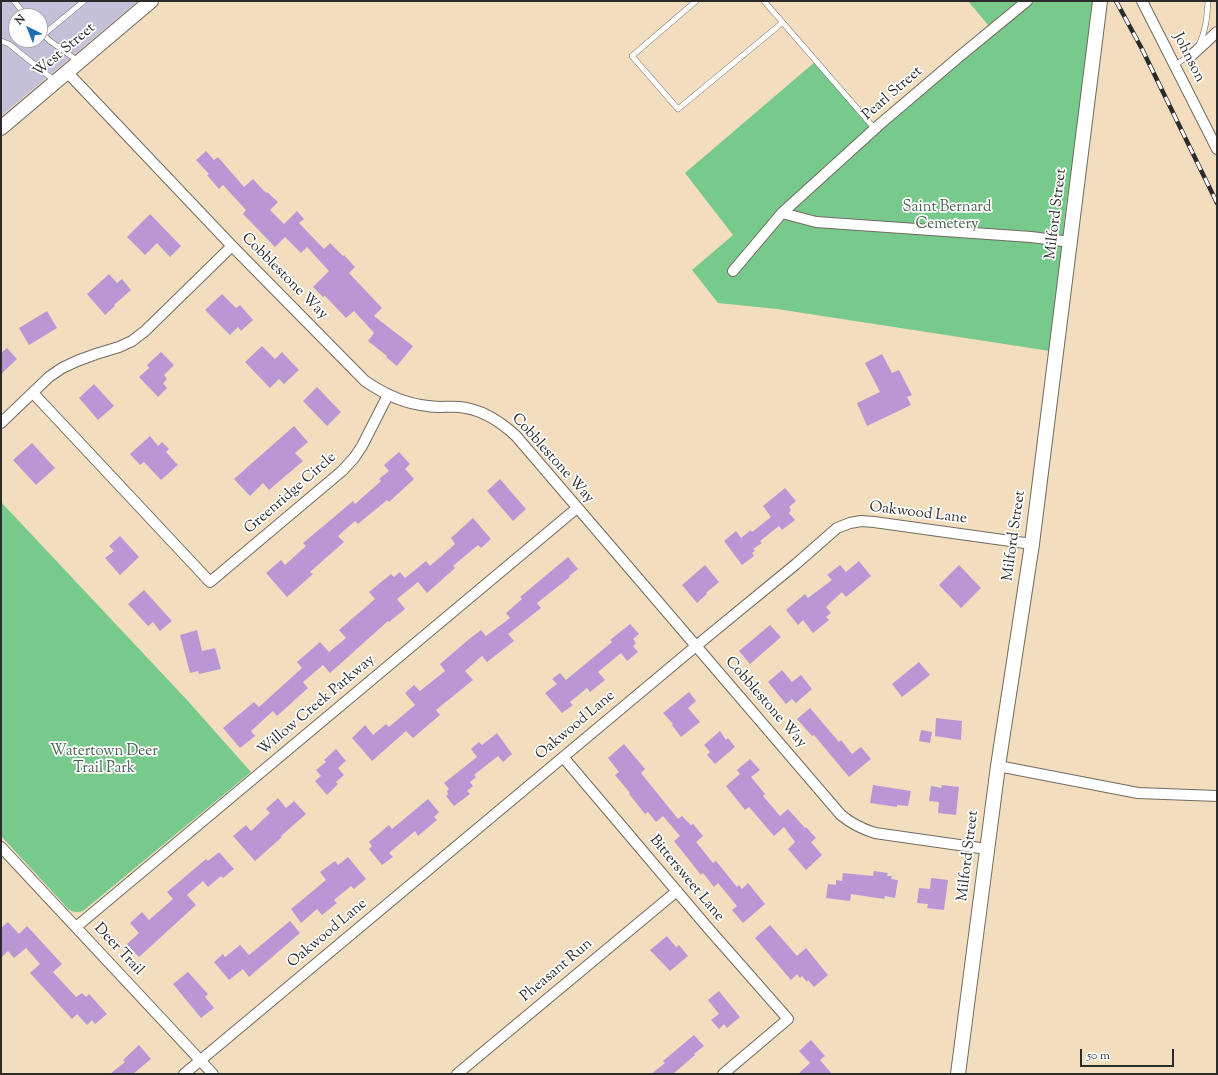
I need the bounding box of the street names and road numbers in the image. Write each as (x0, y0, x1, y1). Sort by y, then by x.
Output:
street label: West Street (30, 20, 100, 82)
street label: Johnson (1168, 30, 1208, 86)
street label: Pearl Street (859, 63, 927, 125)
street label: Milford Street (1043, 168, 1071, 260)
street label: Cobblestone Way (237, 230, 331, 324)
street label: Cobblestone Way (507, 410, 597, 508)
street label: Greenridge Circle (241, 449, 341, 539)
street label: Milford Street (1000, 490, 1030, 582)
street label: Oakwood Lane (868, 499, 968, 529)
street label: Willow Creek Parkway (255, 652, 379, 760)
street label: Cobblestone Way (720, 654, 810, 752)
street label: Oakwood Lane (533, 688, 619, 764)
street label: Milford Street (955, 810, 983, 902)
street label: Bittersweet Lane (645, 832, 727, 926)
street label: Oakwood Lane (285, 896, 371, 972)
street label: Deer Trail (89, 920, 147, 980)
street label: Pheasant Run (517, 936, 597, 1006)

